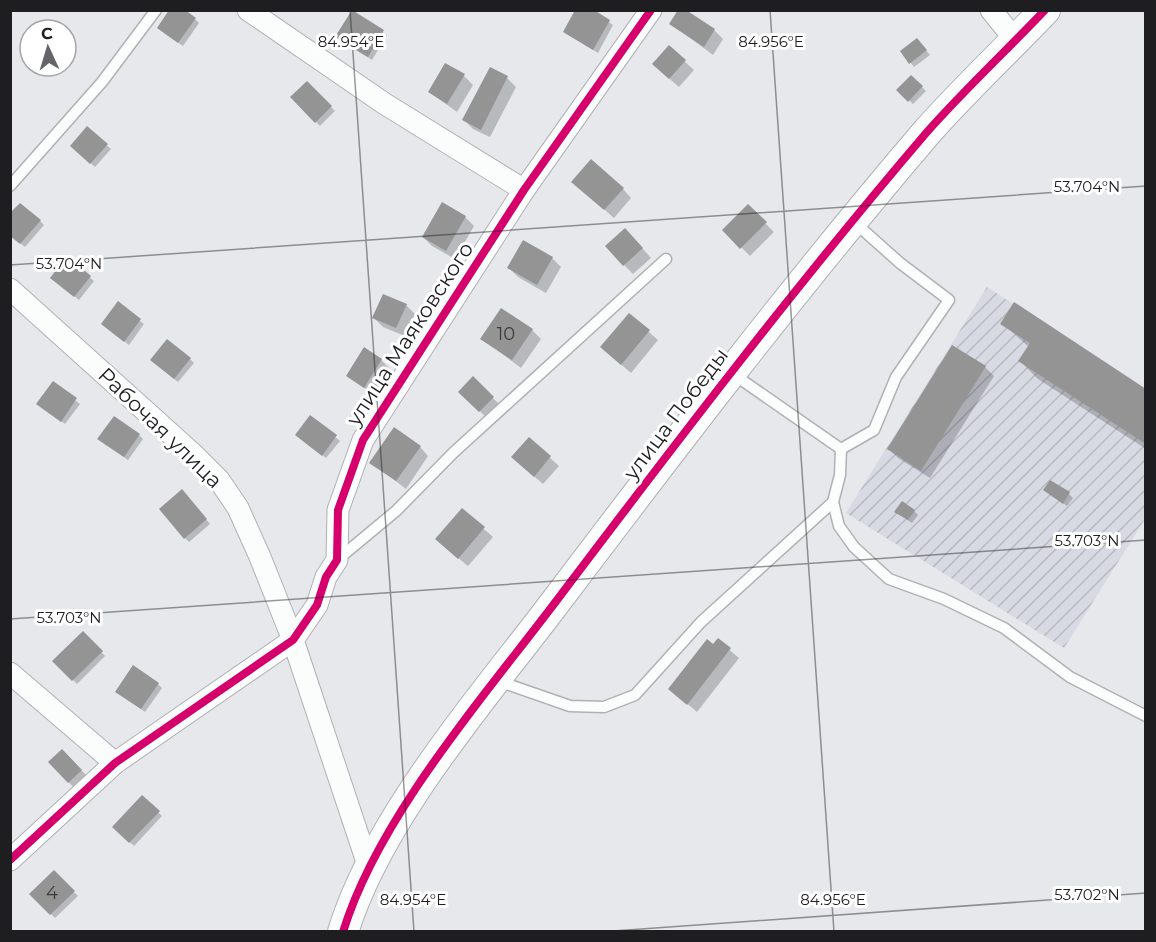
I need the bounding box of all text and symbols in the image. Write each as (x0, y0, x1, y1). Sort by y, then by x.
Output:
north arrow (18, 18, 78, 78)
text: С (41, 24, 54, 43)
text: 84.954°E (318, 32, 384, 51)
text: 84.956°E (738, 32, 804, 51)
text: 53.704°N (1054, 177, 1120, 196)
street label: улица Маяковского (340, 237, 478, 431)
text: 53.704°N (36, 254, 102, 273)
house number: 10 (497, 323, 515, 345)
street label: улица Победы (617, 343, 733, 485)
street label: Рабочая улица (93, 362, 228, 493)
text: 53.703°N (1055, 531, 1119, 550)
text: 53.703°N (37, 608, 101, 627)
house number: 4 (46, 882, 58, 904)
text: 53.702°N (1054, 885, 1120, 904)
text: 84.954°E (380, 890, 446, 909)
text: 84.956°E (800, 890, 866, 909)

